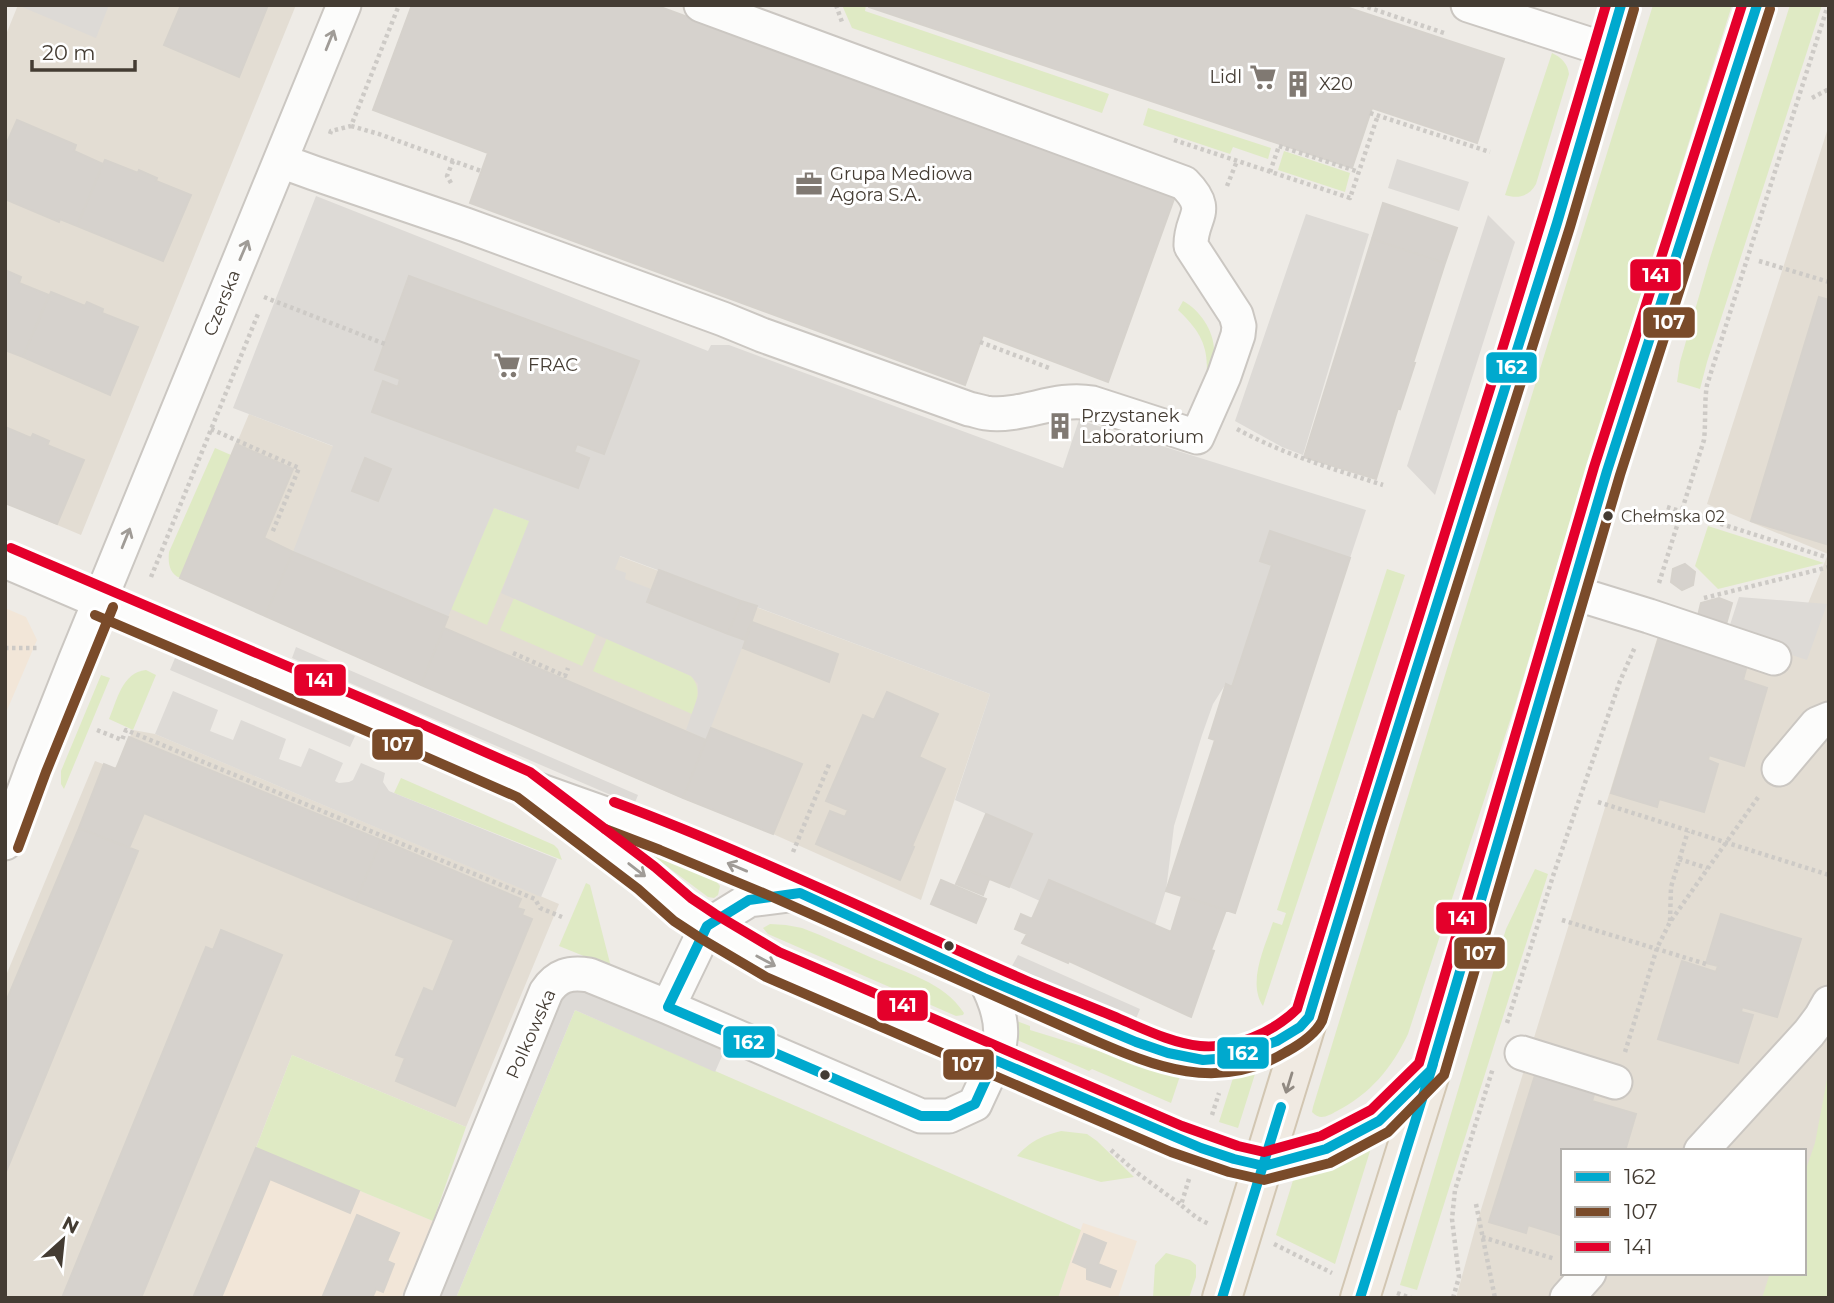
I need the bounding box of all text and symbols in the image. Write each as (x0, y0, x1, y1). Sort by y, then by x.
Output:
scale bar (32, 28, 135, 72)
one-way arrow (325, 29, 338, 51)
text: 20 m (42, 40, 96, 65)
supermarket icon: Lidl (1248, 62, 1278, 92)
place label: Lidl (1210, 66, 1242, 88)
building icon: X20 (1283, 69, 1313, 99)
place label: X20 (1319, 73, 1353, 95)
place label: Grupa Mediowa Agora S.A. (830, 163, 973, 206)
office icon: Grupa Mediowa Agora S.A. (794, 169, 824, 199)
one-way arrow (238, 240, 251, 261)
line badge: 141 (1629, 258, 1682, 292)
text: 141 (1642, 264, 1670, 287)
street label: Czerska (199, 267, 245, 339)
line badge: 107 (1642, 306, 1696, 339)
text: 107 (1653, 311, 1685, 334)
supermarket icon: FRAC (492, 350, 522, 380)
line badge: 162 (1485, 351, 1538, 384)
place label: FRAC (528, 354, 578, 376)
text: 162 (1497, 356, 1527, 379)
place label: Przystanek Laboratorium (1081, 405, 1204, 448)
building icon: Przystanek Laboratorium (1045, 411, 1075, 441)
place label: Chełmska 02 (1621, 507, 1725, 526)
marker: Chełmska 02 (1601, 509, 1615, 523)
one-way arrow (120, 528, 133, 550)
line badge: 141 (293, 663, 347, 697)
text: 141 (306, 669, 334, 692)
line badge: 107 (371, 728, 424, 761)
text: 107 (382, 733, 414, 756)
one-way arrow (727, 859, 748, 872)
one-way arrow (627, 863, 646, 878)
line badge: 141 (1435, 901, 1488, 935)
text: 141 (1448, 907, 1476, 930)
line badge: 107 (1453, 936, 1506, 970)
unlabelled marker (942, 939, 956, 953)
text: 107 (1464, 942, 1496, 965)
one-way arrow (755, 954, 776, 968)
street label: Polkowska (501, 986, 561, 1082)
line badge: 141 (876, 989, 929, 1022)
text: 141 (889, 994, 917, 1017)
line badge: 162 (722, 1025, 776, 1059)
text: 162 (734, 1031, 764, 1054)
line badge: 162 (1216, 1036, 1270, 1070)
text: 162 (1228, 1042, 1258, 1065)
line badge: 107 (942, 1048, 995, 1081)
text: 107 (952, 1053, 984, 1076)
unlabelled marker (818, 1068, 832, 1082)
one-way arrow (1281, 1071, 1294, 1093)
legend (1561, 1149, 1806, 1275)
text: 162 (1624, 1164, 1656, 1189)
text: 107 (1624, 1199, 1658, 1224)
north arrow (28, 1205, 98, 1275)
text: N (58, 1212, 83, 1239)
text: 141 (1624, 1234, 1653, 1259)

